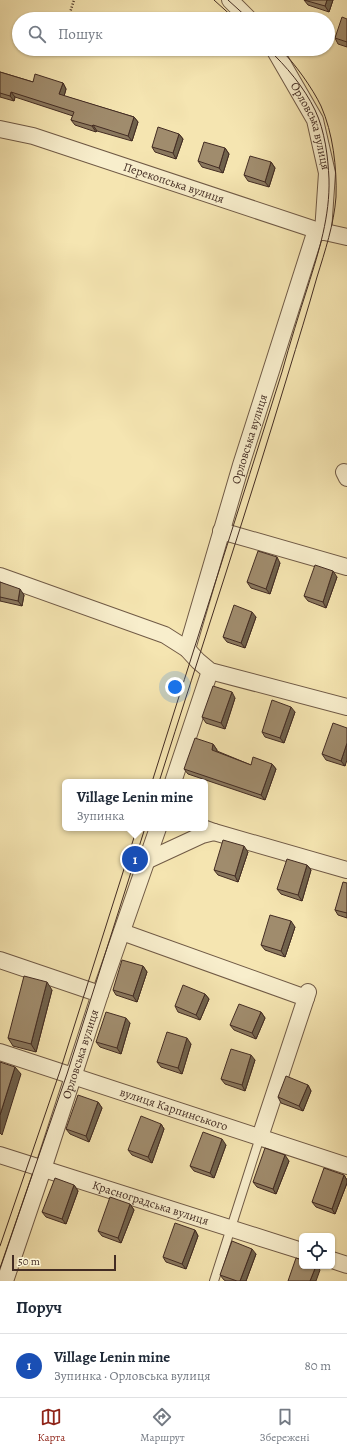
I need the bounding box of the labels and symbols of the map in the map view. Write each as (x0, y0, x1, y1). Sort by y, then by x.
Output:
street label: Орловська вулиця (287, 79, 334, 171)
street label: Перекопська вулиця (121, 159, 226, 207)
street label: Орловська вулиця (228, 392, 271, 486)
your location (165, 677, 185, 697)
pin: 1 (122, 844, 148, 874)
street label: Орловська вулиця (58, 1007, 103, 1101)
street label: вулиця Карпинського (118, 1084, 230, 1134)
street label: Красноградська вулиця (90, 1177, 211, 1229)
scale bar (12, 1253, 116, 1272)

